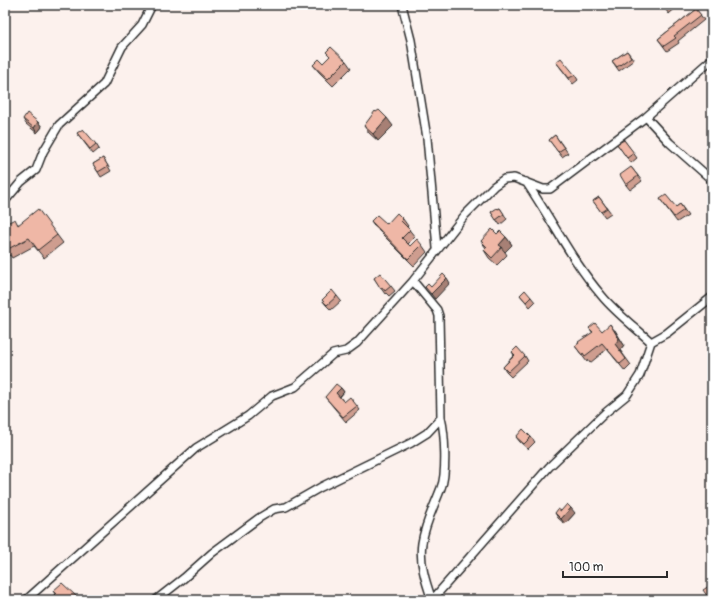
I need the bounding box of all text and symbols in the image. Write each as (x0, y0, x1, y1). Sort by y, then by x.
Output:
scale bar (563, 553, 667, 579)
text: 100 m (569, 560, 604, 575)

